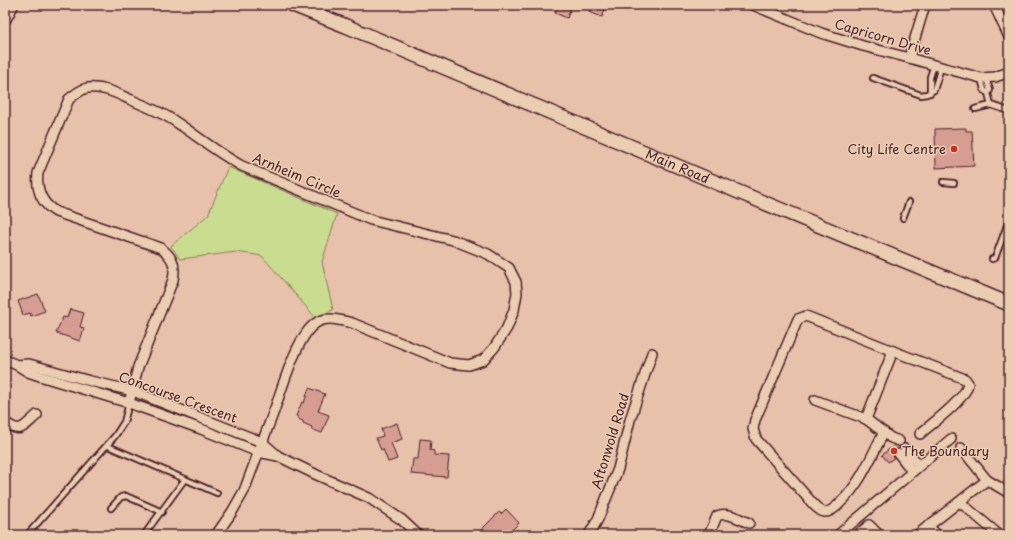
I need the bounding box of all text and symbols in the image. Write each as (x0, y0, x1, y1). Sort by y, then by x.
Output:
street label: Capricorn Drive (833, 14, 934, 59)
place label: City Life Centre (847, 139, 946, 158)
street label: Main Road (643, 144, 713, 188)
marker: City Life Centre (949, 144, 959, 154)
street label: Arnheim Circle (250, 147, 344, 202)
street label: Concourse Crescent (116, 366, 240, 427)
street label: Aftonwold Road (586, 391, 633, 491)
place label: The Boundary (902, 441, 989, 460)
marker: The Boundary (889, 446, 899, 456)

